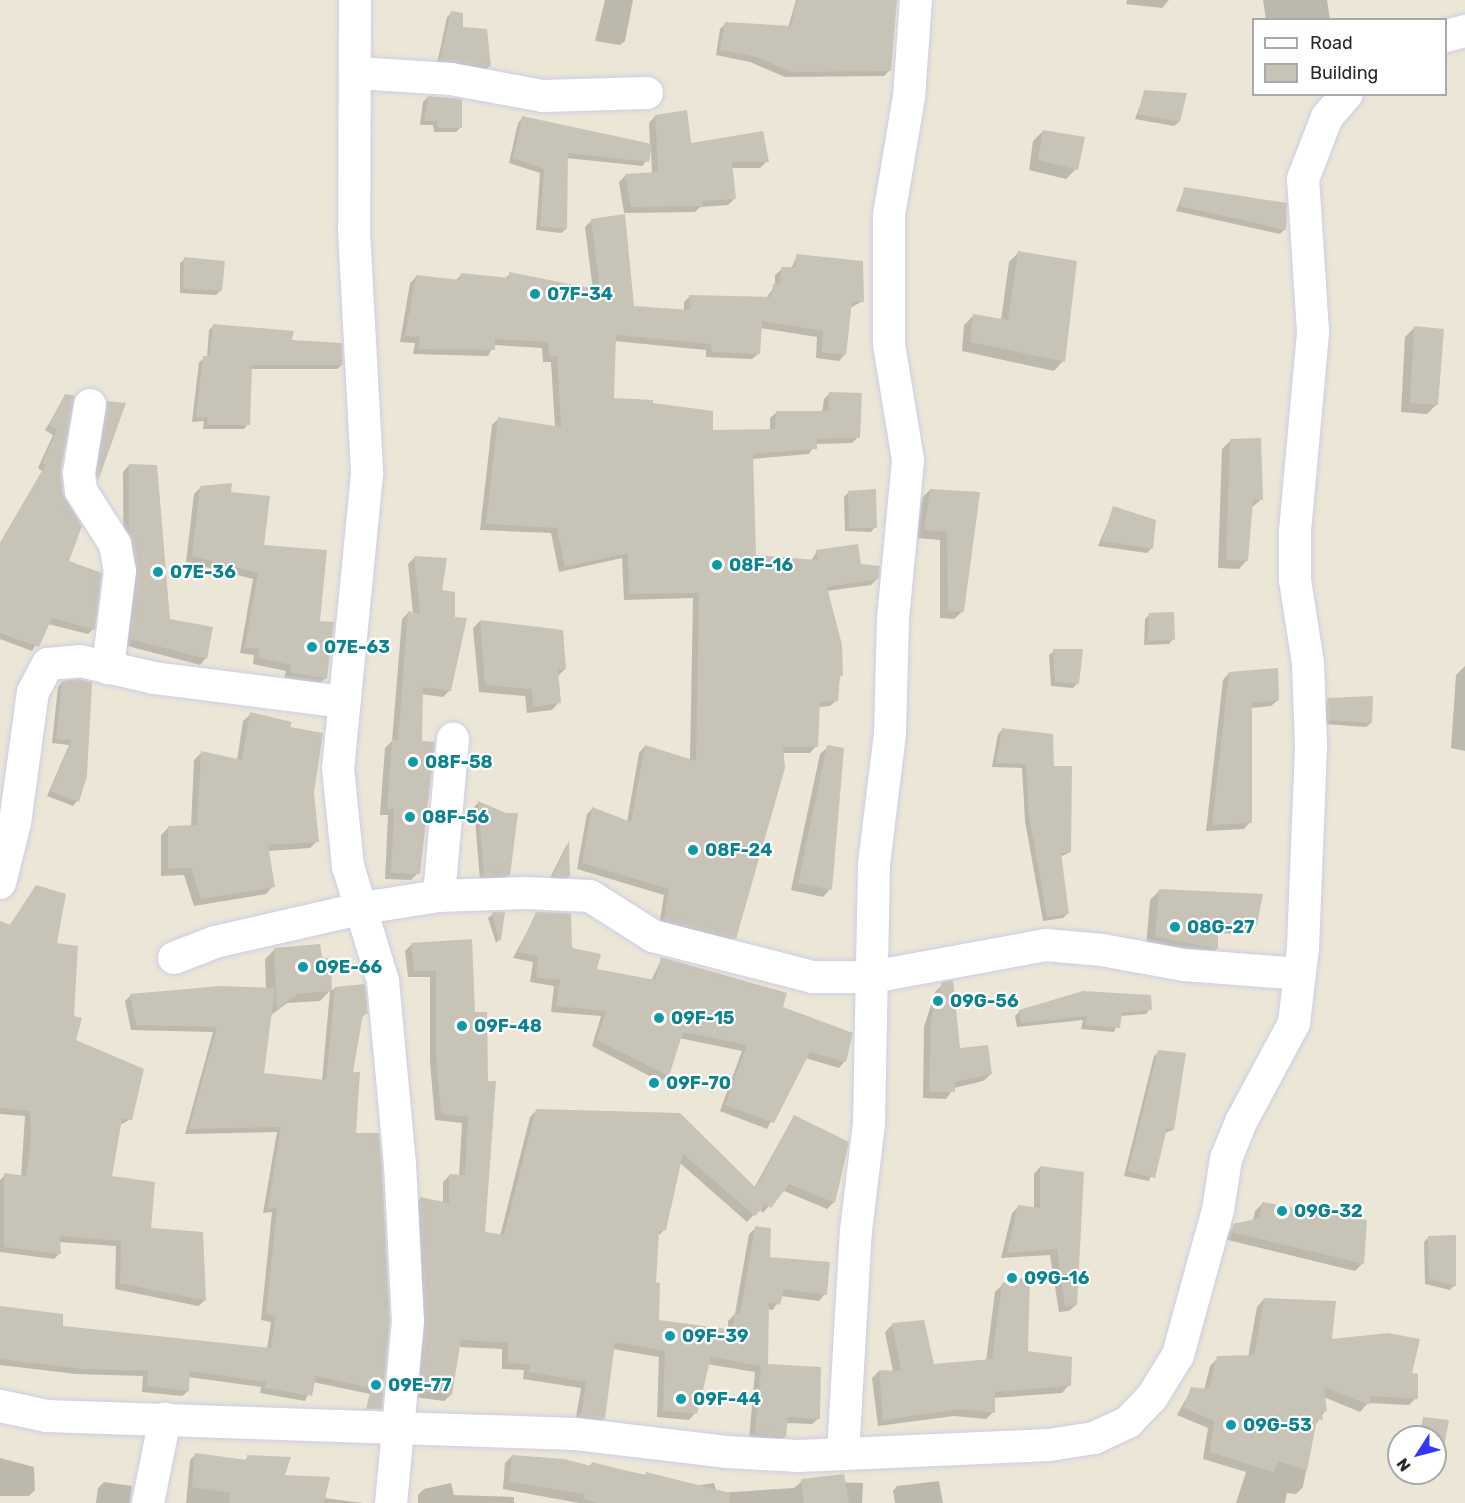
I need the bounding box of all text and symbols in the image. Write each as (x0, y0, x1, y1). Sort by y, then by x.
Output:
legend (1252, 18, 1447, 96)
text: Road (1310, 32, 1353, 54)
text: Building (1310, 62, 1378, 84)
place label: 07F-34 (547, 283, 613, 305)
marker: 07F-34 (528, 287, 542, 301)
place label: 08F-16 (729, 554, 793, 576)
marker: 08F-16 (710, 558, 724, 572)
place label: 07E-36 (170, 561, 236, 583)
marker: 07E-36 (151, 565, 165, 579)
place label: 07E-63 (324, 636, 390, 658)
marker: 07E-63 (305, 640, 319, 654)
place label: 08F-58 (425, 751, 493, 773)
marker: 08F-58 (406, 755, 420, 769)
place label: 08F-56 (422, 806, 489, 828)
marker: 08F-56 (403, 810, 417, 824)
place label: 08F-24 (705, 839, 772, 861)
marker: 08F-24 (686, 843, 700, 857)
place label: 08G-27 (1187, 916, 1255, 938)
marker: 08G-27 (1168, 920, 1182, 934)
place label: 09E-66 (315, 956, 382, 978)
marker: 09E-66 (296, 960, 310, 974)
place label: 09G-56 (950, 990, 1019, 1012)
marker: 09G-56 (931, 994, 945, 1008)
place label: 09F-15 (671, 1007, 734, 1029)
marker: 09F-15 (652, 1011, 666, 1025)
place label: 09F-48 (474, 1015, 542, 1037)
marker: 09F-48 (455, 1019, 469, 1033)
place label: 09F-70 (666, 1072, 731, 1094)
marker: 09F-70 (647, 1076, 661, 1090)
place label: 09G-32 (1294, 1200, 1363, 1222)
marker: 09G-32 (1275, 1204, 1289, 1218)
place label: 09G-16 (1024, 1267, 1090, 1289)
marker: 09G-16 (1005, 1271, 1019, 1285)
place label: 09F-39 (682, 1325, 749, 1347)
marker: 09F-39 (663, 1329, 677, 1343)
place label: 09E-77 (388, 1374, 451, 1396)
marker: 09E-77 (369, 1378, 383, 1392)
place label: 09F-44 (693, 1388, 761, 1410)
marker: 09F-44 (674, 1392, 688, 1406)
place label: 09G-53 (1243, 1414, 1312, 1436)
marker: 09G-53 (1224, 1418, 1238, 1432)
north arrow (1387, 1425, 1447, 1485)
text: N (1393, 1454, 1415, 1475)

